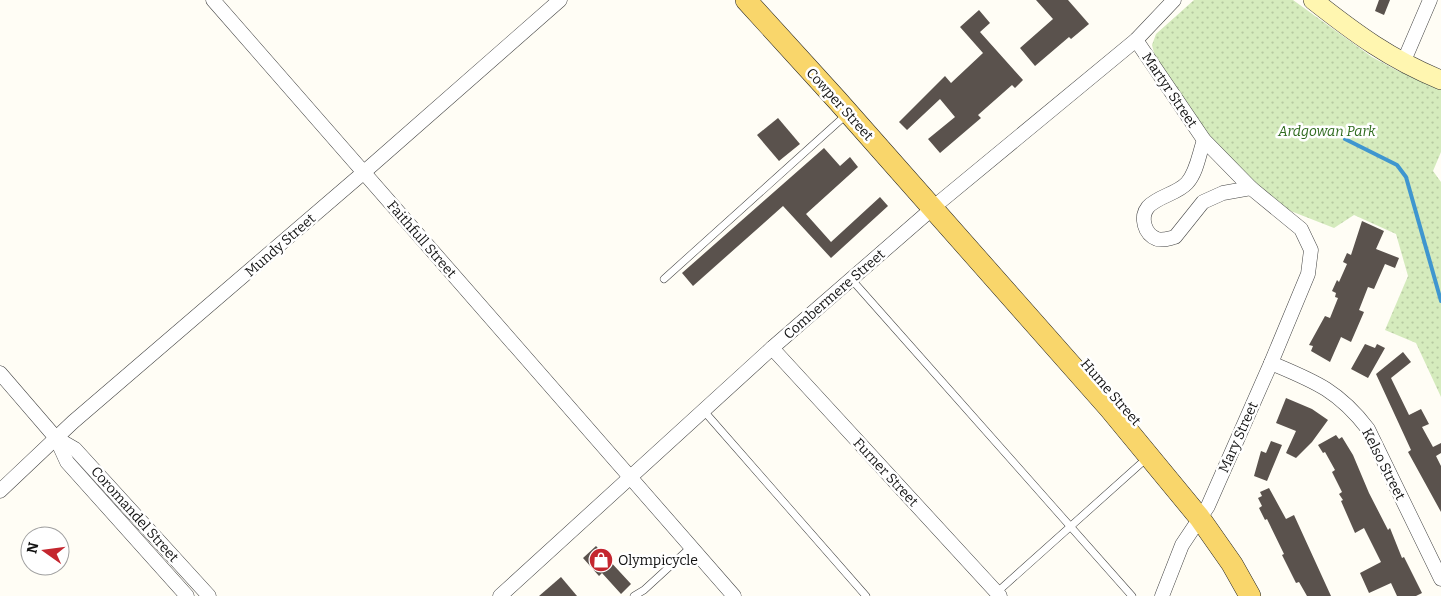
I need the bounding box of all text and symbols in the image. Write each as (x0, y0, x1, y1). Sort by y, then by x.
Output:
street label: Martyr Street (1138, 50, 1201, 131)
street label: Cowper Street (803, 64, 877, 144)
park label: Ardgowan Park (1277, 123, 1376, 140)
street label: Faithfull Street (383, 197, 460, 281)
street label: Mundy Street (242, 210, 319, 281)
street label: Combermere Street (780, 246, 888, 343)
street label: Hume Street (1077, 355, 1144, 429)
street label: Mary Street (1215, 399, 1262, 475)
street label: Kelso Street (1358, 426, 1409, 503)
street label: Furner Street (850, 435, 922, 510)
street label: Coromandel Street (87, 463, 182, 566)
north arrow (20, 526, 70, 576)
text: N (23, 540, 42, 555)
shop icon: Olympicycle (588, 547, 614, 573)
place label: Olympicycle (618, 552, 698, 569)

